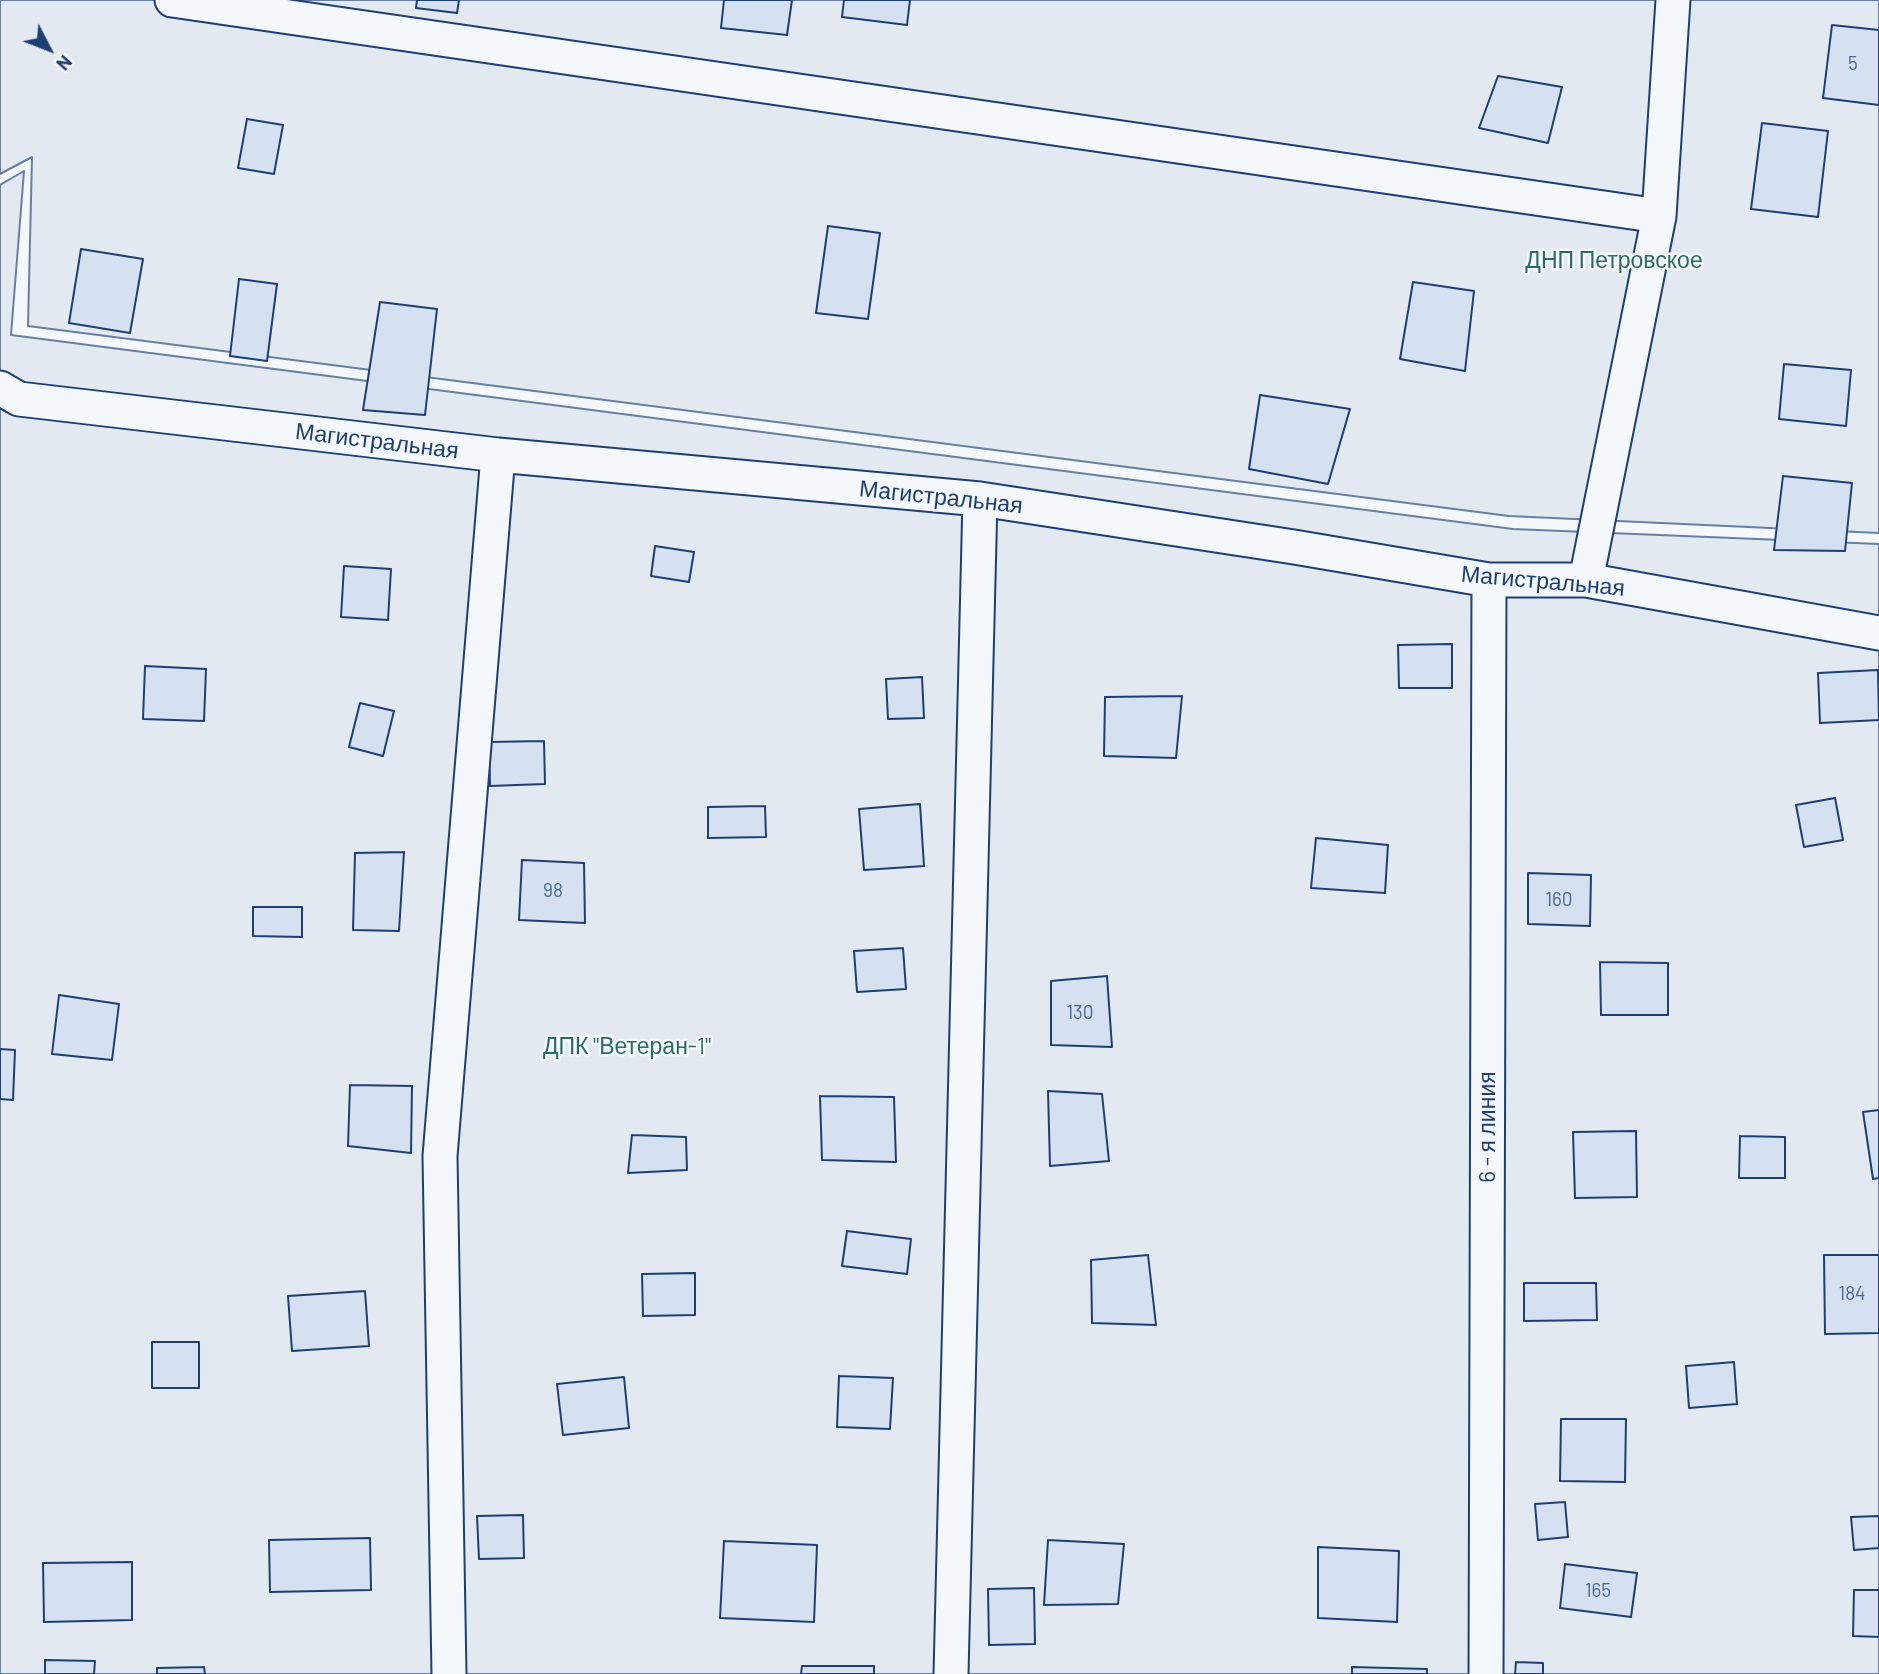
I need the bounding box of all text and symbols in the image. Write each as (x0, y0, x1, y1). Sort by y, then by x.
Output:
north arrow (14, 14, 84, 84)
text: N (52, 51, 78, 76)
house number: 5 (1848, 53, 1858, 75)
park label: ДНП Петровское (1525, 246, 1703, 274)
street label: Магистральная (294, 417, 460, 465)
street label: Магистральная (858, 475, 1024, 519)
street label: Магистральная (1460, 560, 1626, 602)
house number: 98 (543, 880, 563, 902)
house number: 160 (1545, 889, 1573, 911)
house number: 130 (1066, 1002, 1094, 1024)
park label: ДПК "Ветеран-1" (543, 1032, 711, 1060)
street label: 6 - я линия (1473, 1071, 1501, 1183)
house number: 184 (1838, 1283, 1866, 1305)
house number: 165 (1585, 1580, 1611, 1602)

